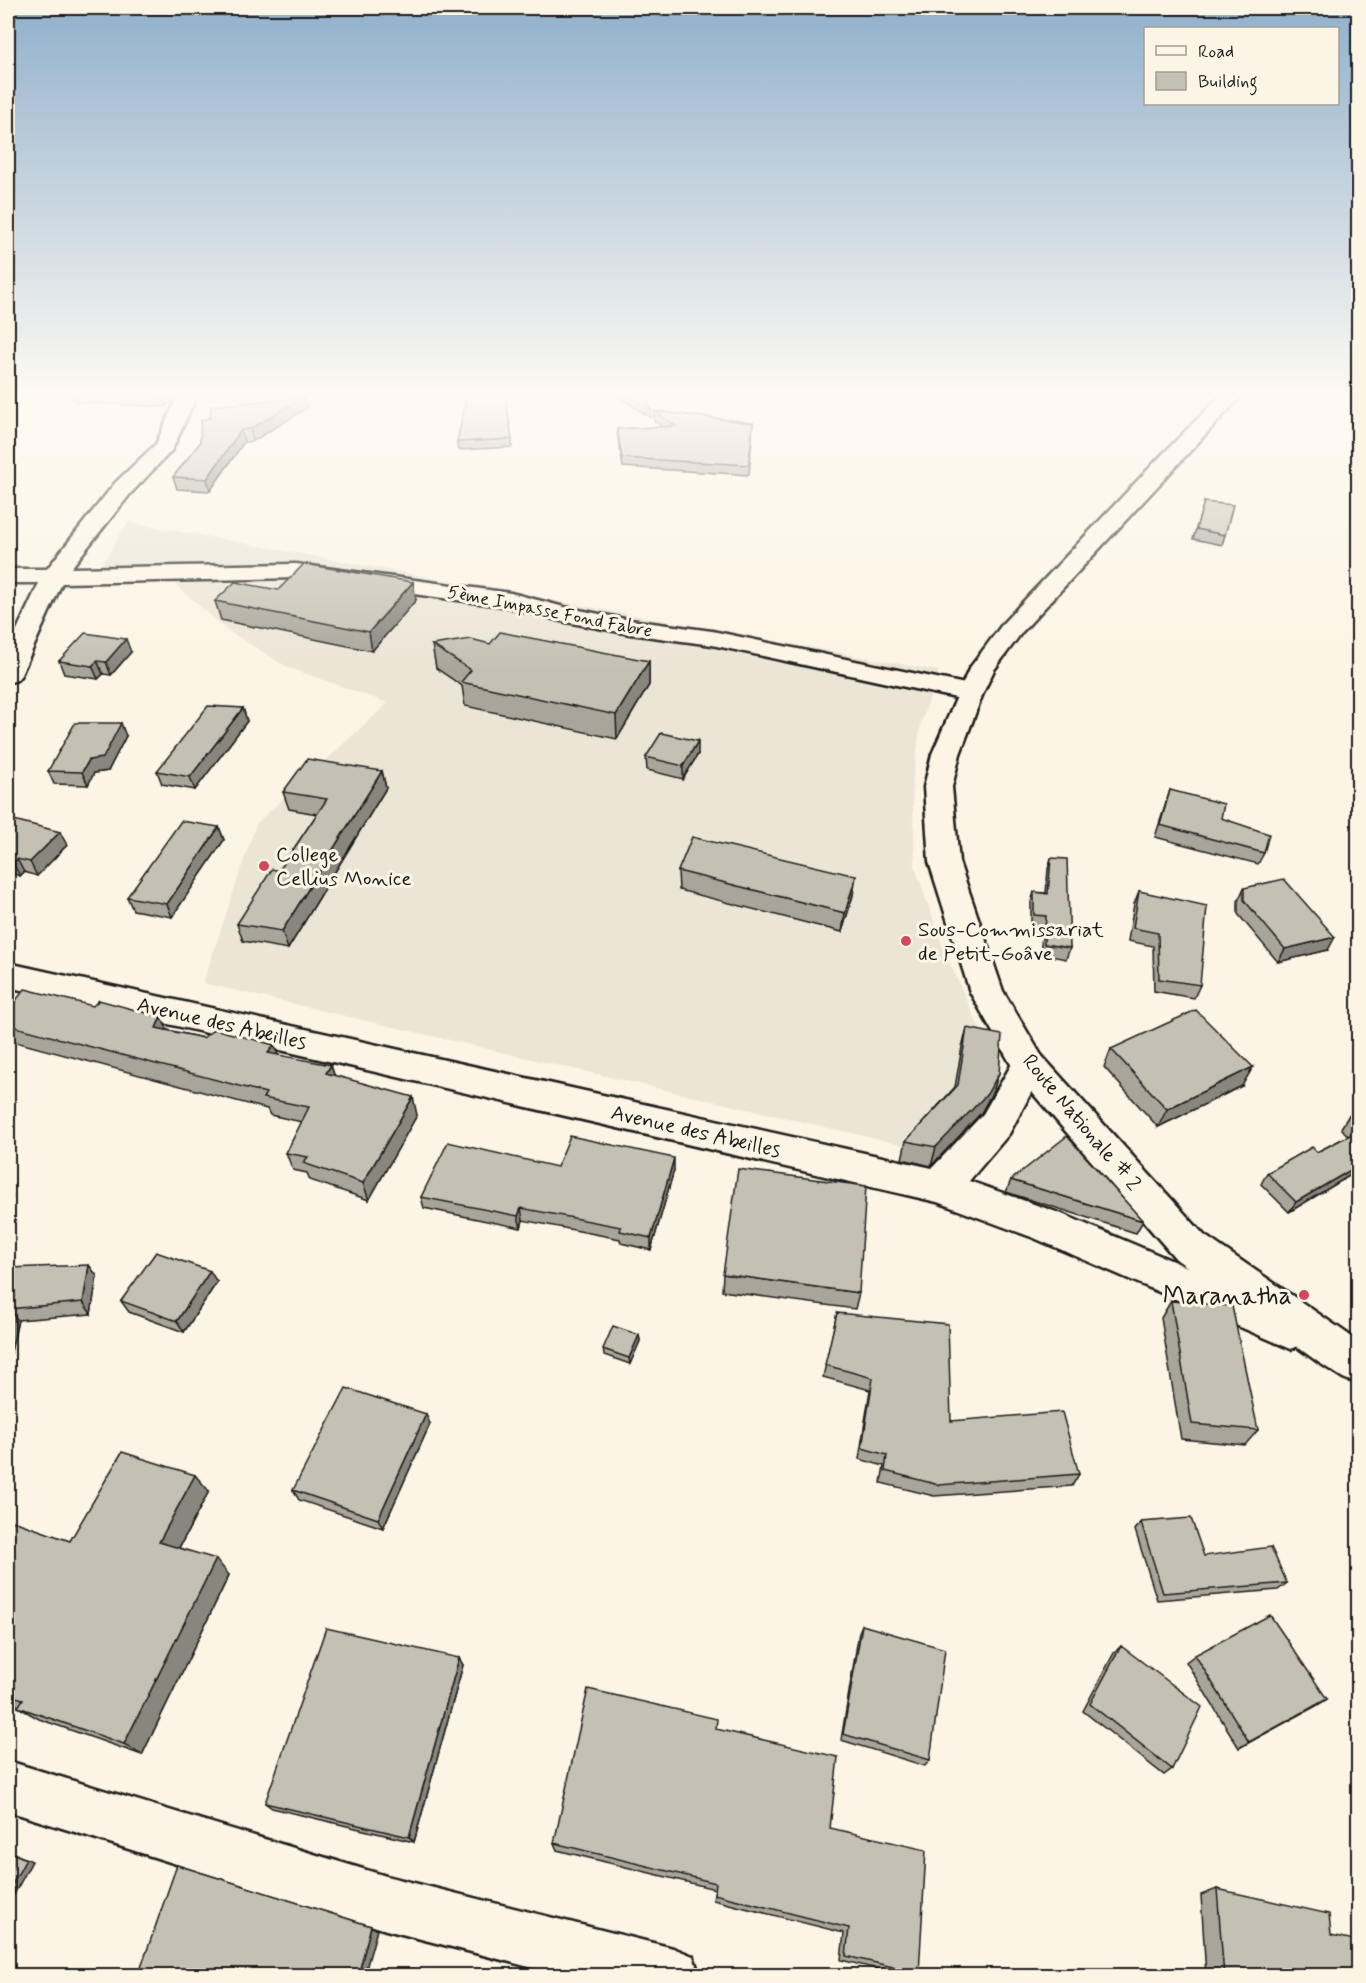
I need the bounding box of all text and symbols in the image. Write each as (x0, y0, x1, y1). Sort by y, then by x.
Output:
legend (1144, 27, 1339, 105)
text: Road (1198, 40, 1234, 64)
text: Building (1198, 70, 1258, 96)
street label: 5ème Impasse Fond Fabre (446, 580, 654, 644)
place label: College Cellius Monice (276, 841, 412, 893)
marker: College Cellius Monice (257, 859, 271, 873)
place label: Sous-Commissariat de Petit-Goâve (918, 916, 1104, 968)
marker: Sous-Commissariat de Petit-Goâve (899, 934, 913, 948)
street label: Avenue des Abeilles (134, 991, 309, 1057)
street label: Route Nationale # 2 (1016, 1048, 1147, 1197)
street label: Avenue des Abeilles (608, 1099, 783, 1165)
place label: Maranatha (1163, 1280, 1292, 1314)
marker: Maranatha (1297, 1288, 1311, 1302)

